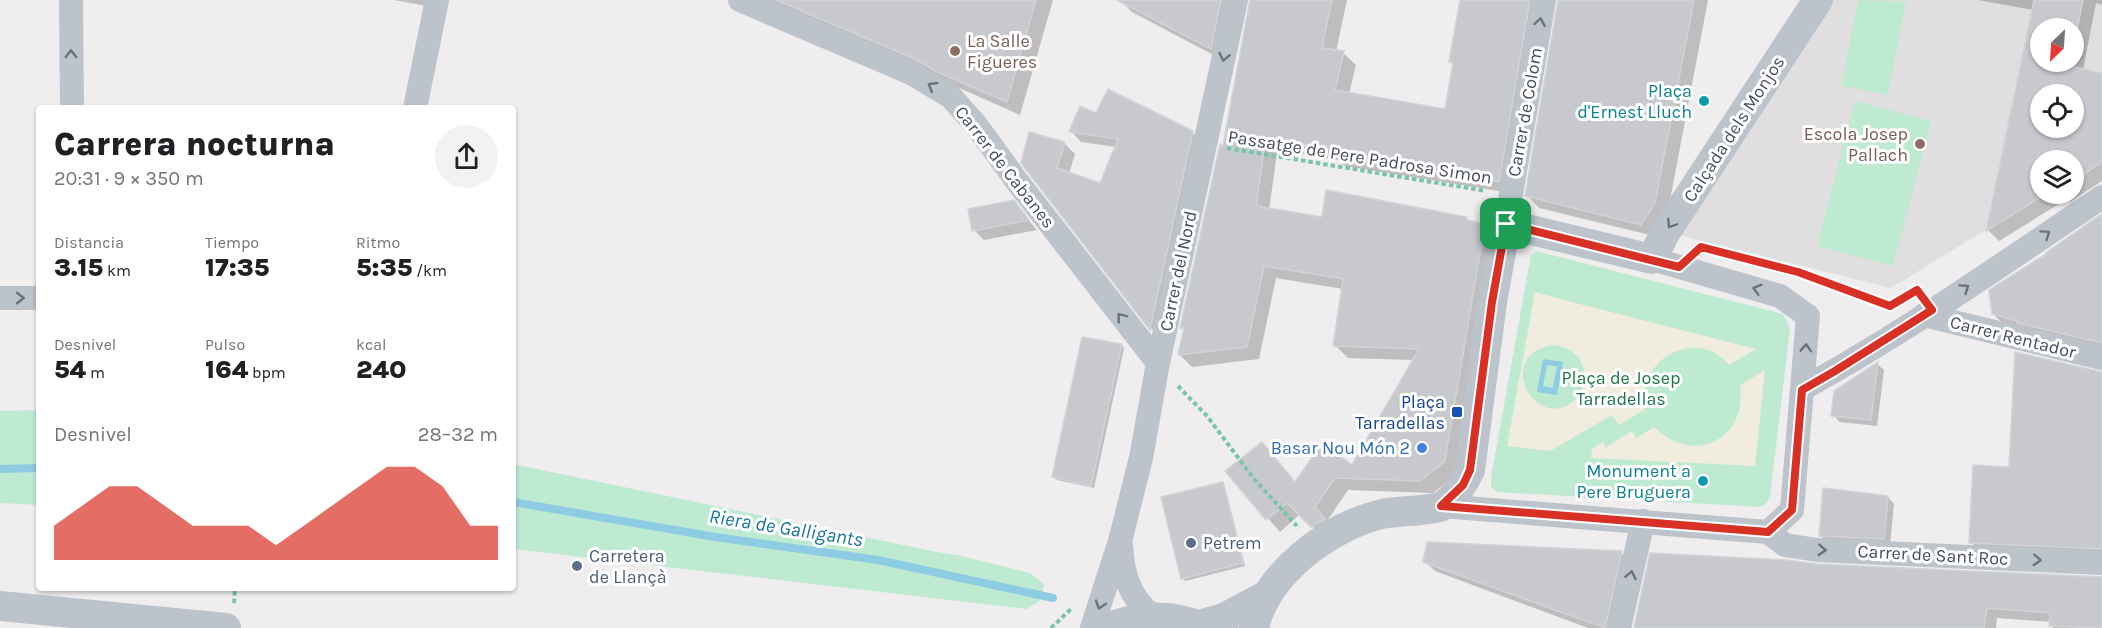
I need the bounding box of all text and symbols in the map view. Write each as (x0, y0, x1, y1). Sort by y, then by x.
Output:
one-way arrow (1533, 17, 1546, 27)
north arrow (2030, 18, 2084, 72)
map controls (2030, 18, 2084, 204)
place label: La Salle Figueres (967, 30, 1037, 73)
marker: La Salle Figueres (948, 44, 962, 58)
street label: Carrer de Colom (1503, 46, 1547, 178)
one-way arrow (65, 49, 77, 58)
one-way arrow (1218, 52, 1231, 62)
street label: Calçada dels Monjos (1679, 52, 1789, 206)
place label: Plaça d'Ernest Lluch (1577, 80, 1692, 123)
one-way arrow (928, 82, 938, 94)
button: locate (2030, 84, 2084, 138)
marker: Plaça d'Ernest Lluch (1697, 94, 1711, 108)
street label: Carrer de Cabanes (950, 101, 1060, 233)
place label: Escola Josep Pallach (1804, 123, 1908, 166)
text: Carrera nocturna (54, 125, 335, 163)
button: share (435, 125, 498, 188)
street label: Passatge de Pere Padrosa Simon (1226, 125, 1494, 189)
marker: Escola Josep Pallach (1913, 137, 1927, 151)
button: layers (2030, 150, 2084, 204)
text: 20:31 · 9 × 350 m (54, 167, 204, 190)
pin (1480, 198, 1531, 249)
icon: arrive (1489, 207, 1522, 240)
street label: Carrer del Nord (1155, 209, 1201, 333)
one-way arrow (1667, 218, 1678, 229)
one-way arrow (2040, 230, 2051, 241)
text: Distancia (54, 233, 124, 252)
text: Tiempo (205, 233, 259, 252)
text: Ritmo (356, 233, 400, 252)
text: 3.15 (54, 252, 103, 283)
text: 17:35 (205, 252, 269, 283)
text: 5:35 (356, 252, 412, 283)
text: km (103, 261, 131, 280)
text: /km (412, 261, 447, 280)
one-way arrow (1752, 284, 1763, 296)
one-way arrow (1959, 284, 1969, 296)
one-way arrow (15, 292, 24, 304)
street label: Carrer Rentador (1948, 311, 2079, 363)
one-way arrow (1118, 313, 1129, 324)
text: Desnivel (54, 335, 116, 354)
text: Pulso (205, 335, 245, 354)
text: kcal (356, 335, 387, 354)
one-way arrow (1799, 344, 1812, 353)
text: 54 (54, 354, 86, 385)
text: 164 (205, 354, 248, 385)
text: 240 (356, 354, 406, 385)
text: m (86, 363, 105, 382)
text: bpm (248, 363, 286, 382)
park label: Plaça de Josep Tarradellas (1562, 367, 1680, 410)
place label: Plaça Tarradellas (1355, 391, 1445, 434)
marker: Plaça Tarradellas (1450, 405, 1464, 419)
text: Desnivel (54, 423, 132, 446)
text: 28–32 m (418, 423, 498, 446)
place label: Basar Nou Món 2 (1271, 437, 1410, 459)
marker: Basar Nou Món 2 (1415, 441, 1429, 455)
place label: Monument a Pere Bruguera (1576, 460, 1691, 503)
marker: Monument a Pere Bruguera (1696, 474, 1710, 488)
water label: Riera de Galligants (707, 504, 865, 552)
place label: Petrem (1203, 532, 1262, 554)
marker: Petrem (1184, 536, 1198, 550)
street label: Carrer de Sant Roc (1857, 540, 2009, 570)
one-way arrow (1817, 543, 1826, 556)
place label: Carretera de Llançà (589, 545, 667, 588)
one-way arrow (2033, 554, 2042, 567)
marker: Carretera de Llançà (570, 559, 584, 573)
one-way arrow (1623, 570, 1636, 580)
one-way arrow (1095, 599, 1107, 610)

